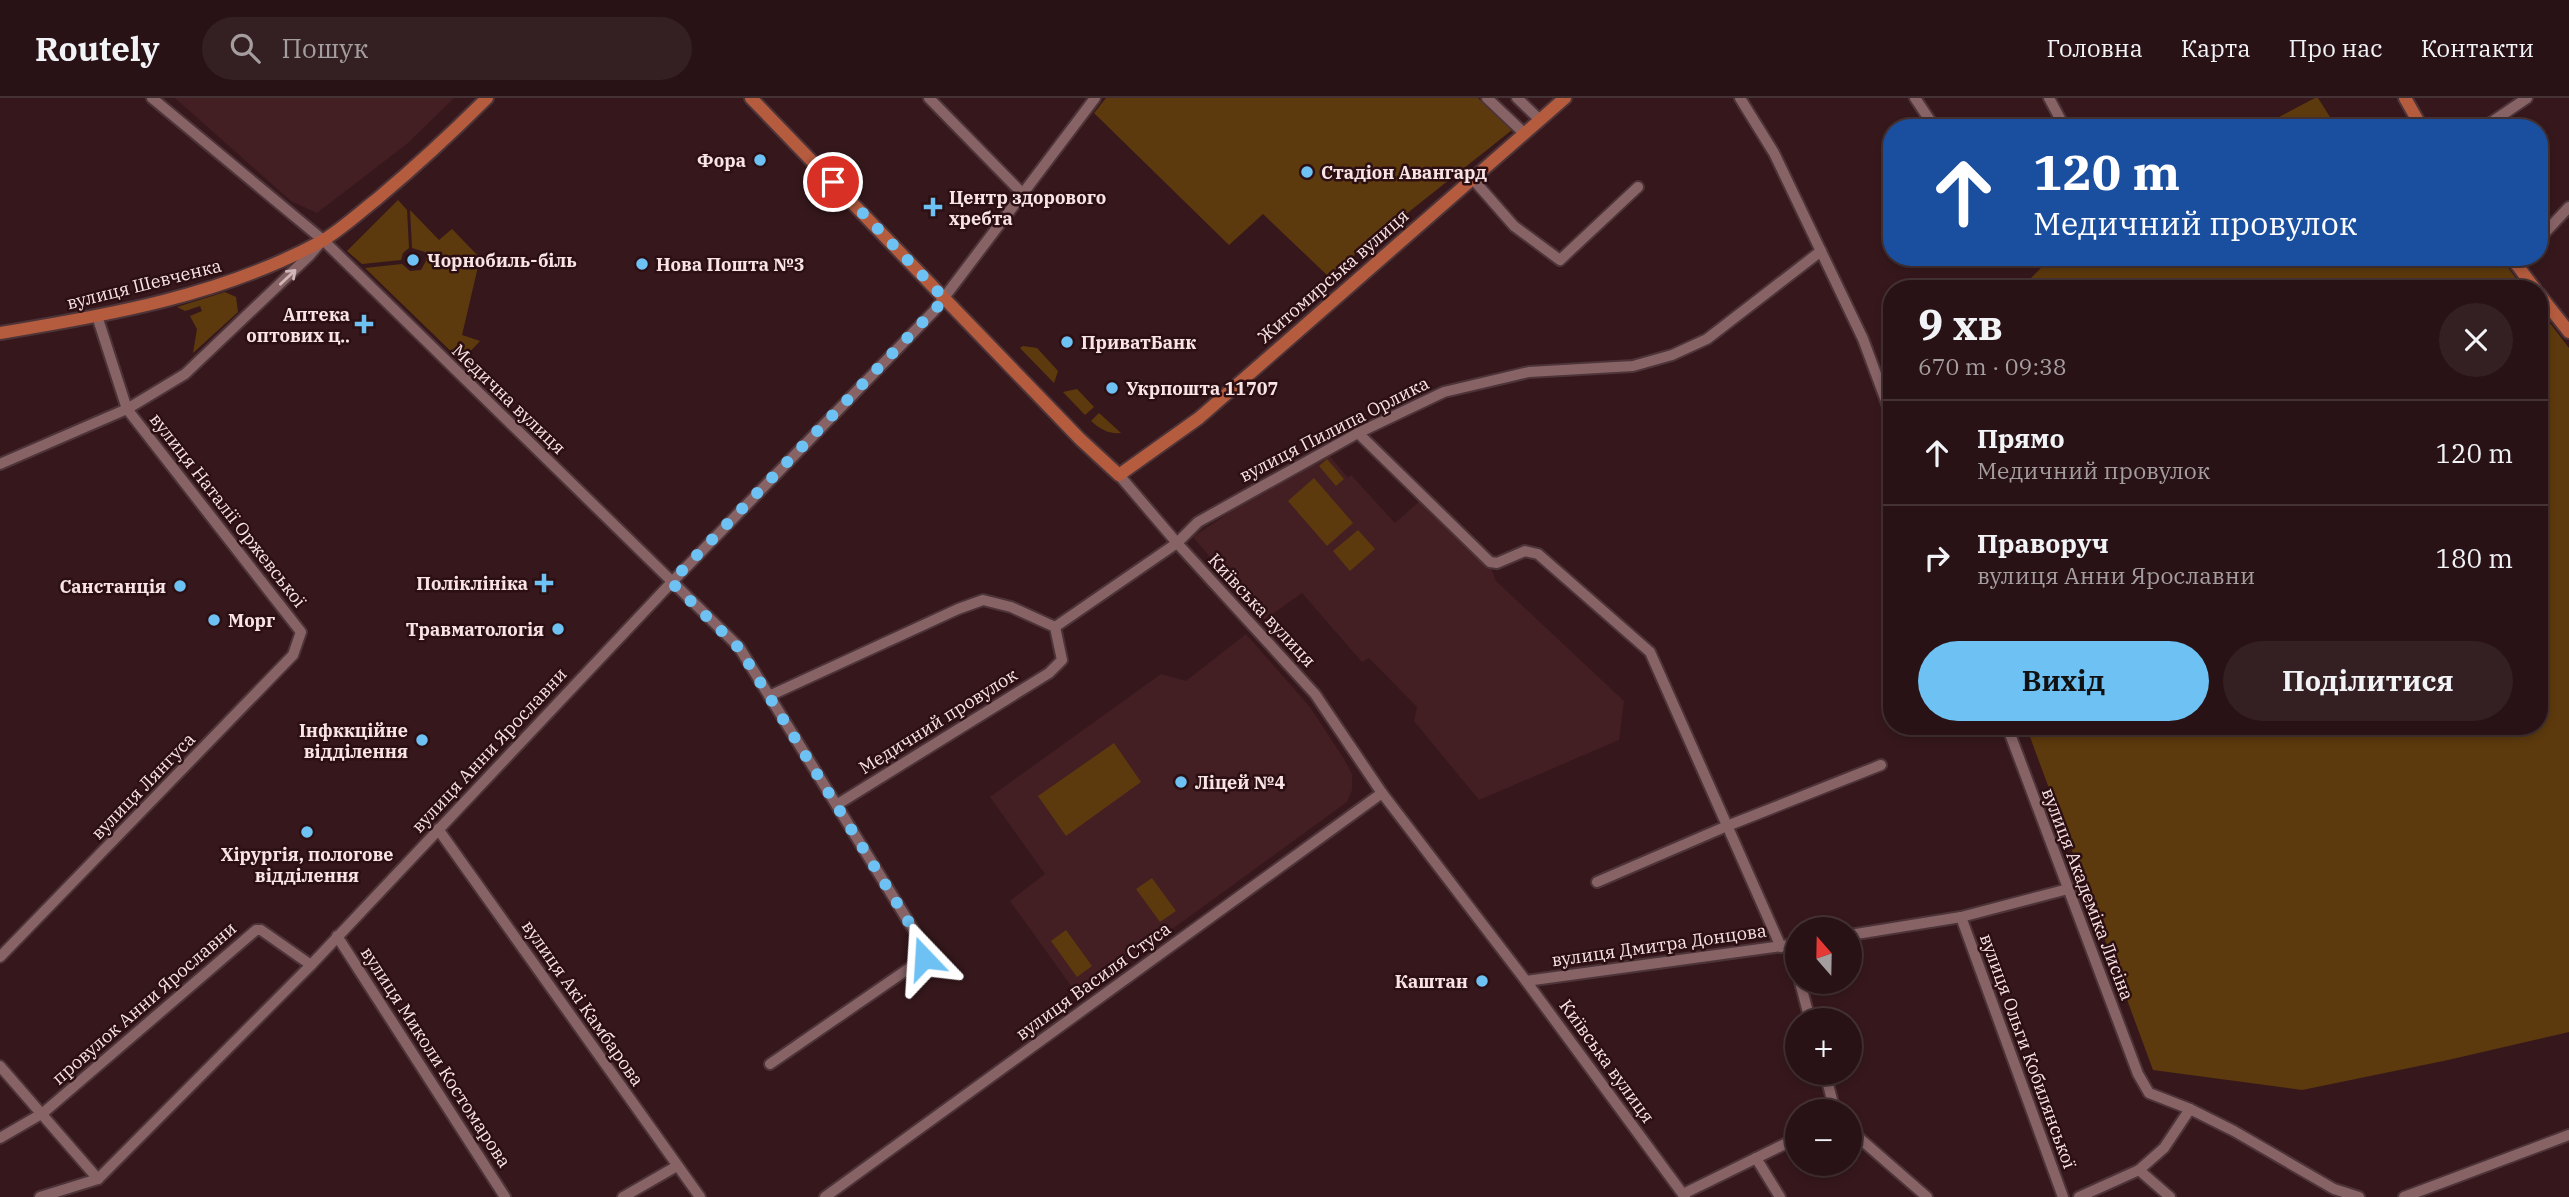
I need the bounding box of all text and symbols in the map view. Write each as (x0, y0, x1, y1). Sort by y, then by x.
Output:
search box (202, 17, 692, 80)
text: Routely (35, 27, 160, 70)
icon: search (226, 29, 264, 67)
text: Пошук (282, 31, 368, 65)
text: Головна (2047, 32, 2143, 64)
text: Карта (2181, 32, 2250, 64)
text: Про нас (2288, 32, 2383, 64)
text: Контакти (2421, 32, 2534, 64)
text: 120 m (2033, 140, 2180, 203)
icon: ahead (1918, 147, 2009, 238)
place label: Фора (697, 149, 746, 172)
marker: Фора (752, 152, 768, 168)
pin (803, 152, 863, 212)
place label: Стадіон Авангард (1321, 161, 1487, 184)
icon: arrive (814, 163, 852, 201)
marker: Стадіон Авангард (1299, 164, 1315, 180)
place label: Центр здорового хребта (949, 186, 1106, 230)
marker: Центр здорового хребта (923, 197, 943, 217)
text: Медичний провулок (2033, 202, 2357, 244)
street label: Житомирська вулиця (1253, 204, 1413, 348)
place label: Чорнобиль-біль (427, 249, 577, 272)
marker: Чорнобиль-біль (405, 252, 421, 268)
place label: Нова Пошта №3 (656, 253, 805, 276)
street label: вулиця Шевченка (64, 254, 224, 314)
marker: Нова Пошта №3 (634, 256, 650, 272)
one-way arrow (279, 268, 296, 285)
text: 9 хв (1918, 297, 2003, 352)
place label: Аптека оптових ц‥ (246, 303, 350, 347)
button: close (2439, 303, 2513, 377)
marker: Аптека оптових ц‥ (356, 316, 372, 332)
place label: ПриватБанк (1081, 331, 1196, 354)
marker: ПриватБанк (1059, 334, 1075, 350)
street label: Медична вулиця (447, 339, 571, 459)
text: 670 m · 09:38 (1918, 351, 2067, 381)
street label: вулиця Пилипа Орлика (1235, 371, 1433, 487)
place label: Укрпошта 11707 (1126, 377, 1278, 400)
marker: Укрпошта 11707 (1104, 380, 1120, 396)
street label: вулиця Наталії Оржевської (145, 408, 311, 612)
text: Прямо (1977, 421, 2065, 455)
icon: ahead (1918, 434, 1956, 472)
text: 120 m (2435, 436, 2513, 470)
text: Медичний провулок (1977, 455, 2210, 485)
text: Праворуч (1977, 526, 2109, 560)
icon: right (1918, 539, 1956, 577)
text: 180 m (2435, 541, 2513, 575)
street label: Київська вулиця (1203, 548, 1321, 672)
text: вулиця Анни Ярославни (1977, 560, 2255, 590)
place label: Поліклініка (416, 572, 528, 595)
marker: Поліклініка (534, 573, 554, 593)
place label: Санстанція (59, 575, 166, 598)
marker: Санстанція (172, 578, 188, 594)
place label: Морг (228, 609, 275, 632)
marker: Морг (206, 612, 222, 628)
place label: Травматологія (406, 618, 544, 641)
marker: Травматологія (550, 621, 566, 637)
button: Вихід (1918, 641, 2209, 721)
button: Поділитися (2223, 641, 2513, 721)
street label: вулиця Анни Ярославни (406, 663, 572, 837)
street label: Медичний провулок (855, 663, 1022, 779)
place label: Інфккційне відділення (299, 719, 408, 763)
street label: вулиця Лянгуса (86, 728, 200, 844)
marker: Інфккційне відділення (414, 732, 430, 748)
place label: Ліцей №4 (1195, 771, 1285, 794)
marker: Ліцей №4 (1173, 774, 1189, 790)
street label: вулиця Академіка Лисіна (2037, 785, 2139, 1004)
marker: Хірургія, пологове відділення (299, 824, 315, 840)
place label: Хірургія, пологове відділення (220, 843, 394, 887)
street label: вулиця Акі Камбарова (517, 916, 649, 1091)
street label: провулок Анни Ярославни (47, 917, 241, 1089)
street label: вулиця Василя Стуса (1011, 917, 1175, 1045)
north arrow (1785, 917, 1862, 994)
map controls (1785, 917, 1862, 1176)
street label: вулиця Дмитра Донцова (1550, 919, 1768, 971)
position arrow (887, 921, 961, 995)
street label: вулиця Ольги Кобилянської (1975, 930, 2081, 1172)
street label: вулиця Миколи Костомарова (356, 942, 516, 1172)
place label: Каштан (1395, 970, 1468, 993)
marker: Каштан (1474, 973, 1490, 989)
street label: Київська вулиця (1554, 995, 1660, 1127)
button: + (1785, 1008, 1862, 1085)
button: − (1785, 1099, 1862, 1176)

